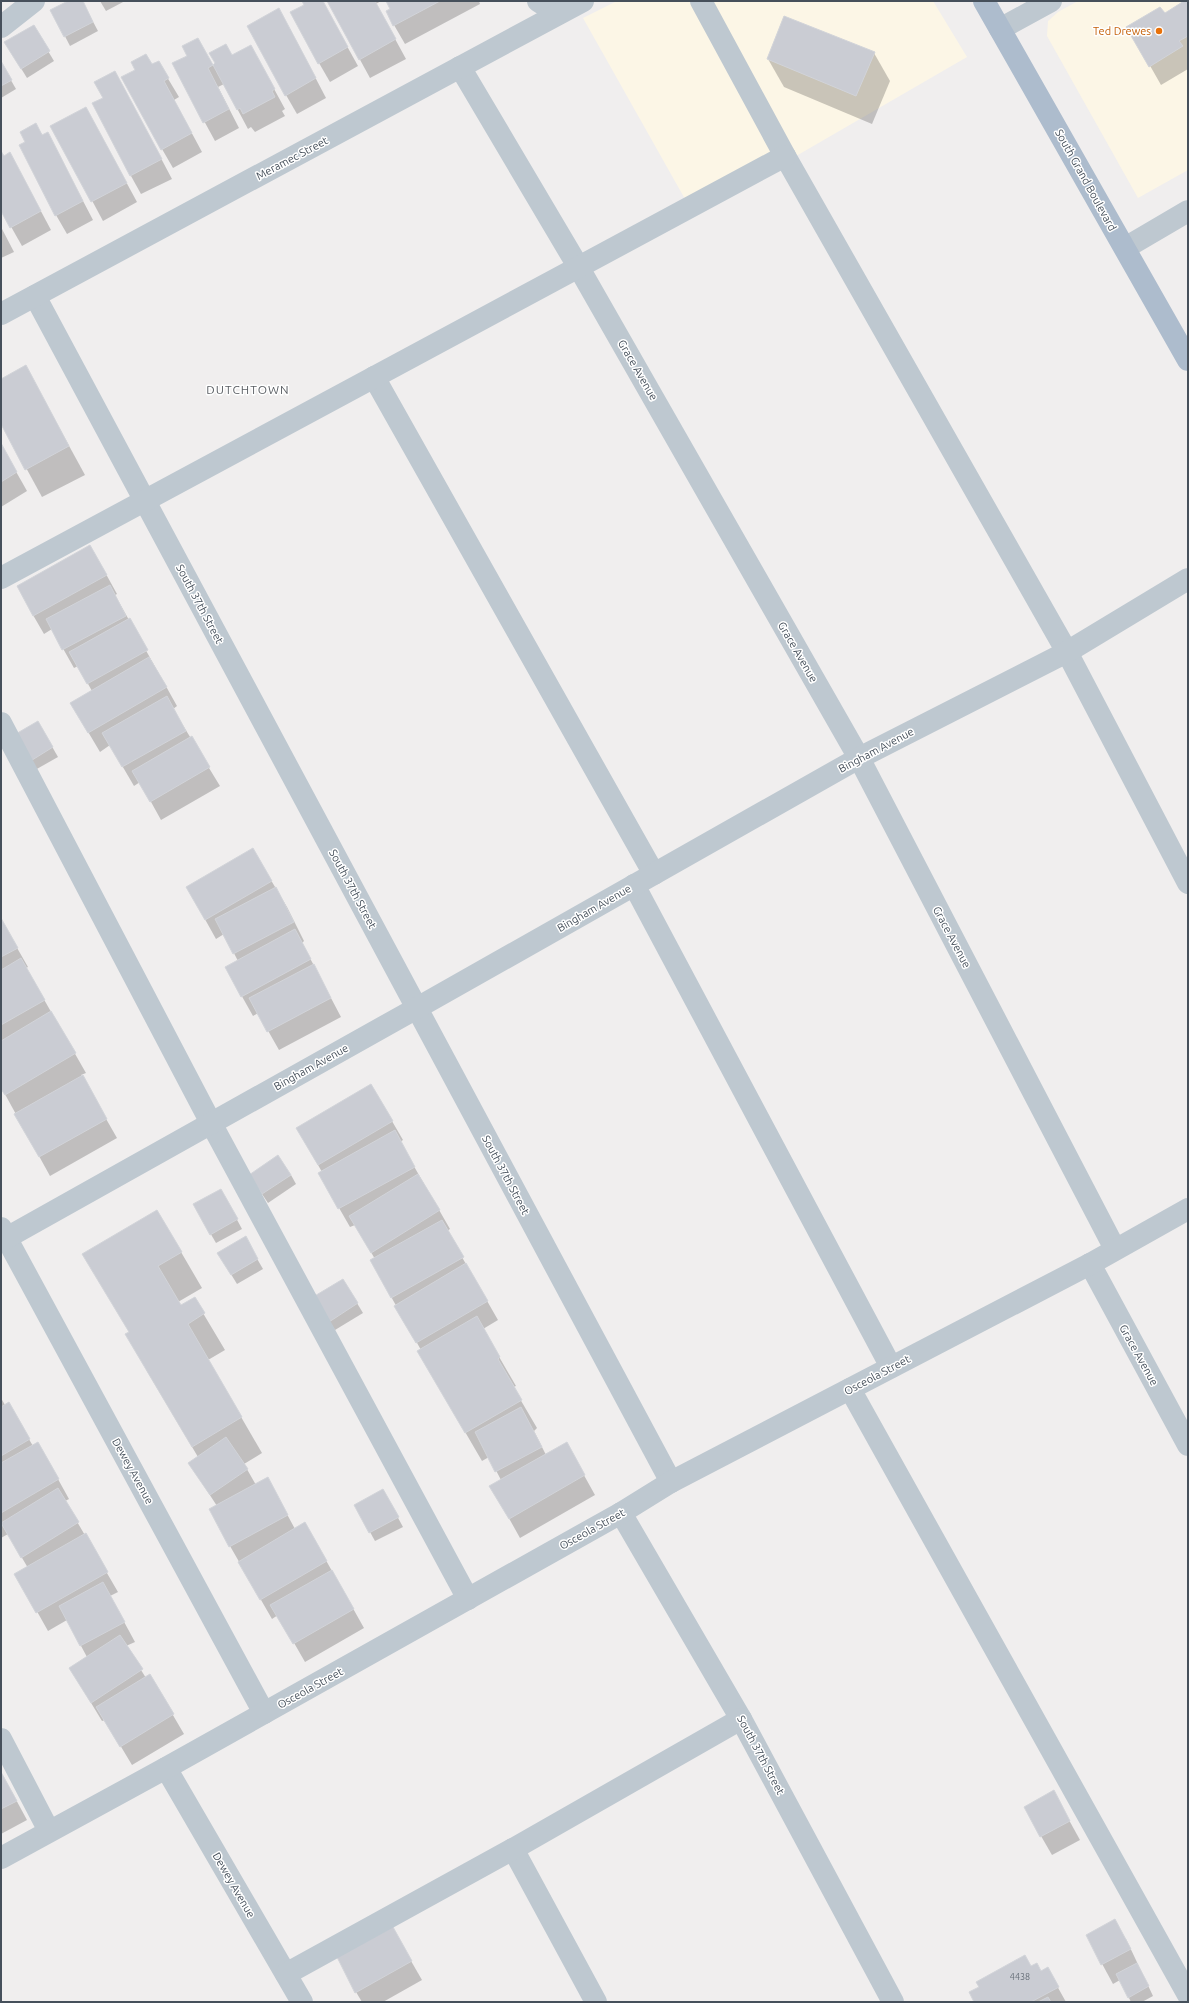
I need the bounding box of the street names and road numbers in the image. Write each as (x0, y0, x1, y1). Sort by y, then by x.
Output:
street label: South Grand Boulevard (1053, 127, 1119, 233)
street label: Meramec Street (254, 134, 330, 182)
street label: Grace Avenue (616, 338, 660, 402)
street label: South 37th Street (174, 562, 226, 646)
street label: Grace Avenue (776, 620, 820, 684)
street label: Bingham Avenue (836, 725, 916, 775)
street label: South 37th Street (327, 847, 379, 931)
street label: Bingham Avenue (555, 882, 633, 934)
street label: Grace Avenue (931, 904, 973, 970)
street label: Bingham Avenue (272, 1042, 350, 1092)
street label: South 37th Street (480, 1133, 532, 1217)
street label: Grace Avenue (1117, 1322, 1161, 1388)
street label: Osceola Street (842, 1352, 913, 1397)
street label: Dewey Avenue (110, 1436, 156, 1506)
street label: Osceola Street (557, 1506, 627, 1552)
street label: Osceola Street (275, 1665, 345, 1711)
street label: South 37th Street (735, 1713, 787, 1797)
street label: Dewey Avenue (210, 1850, 258, 1920)

